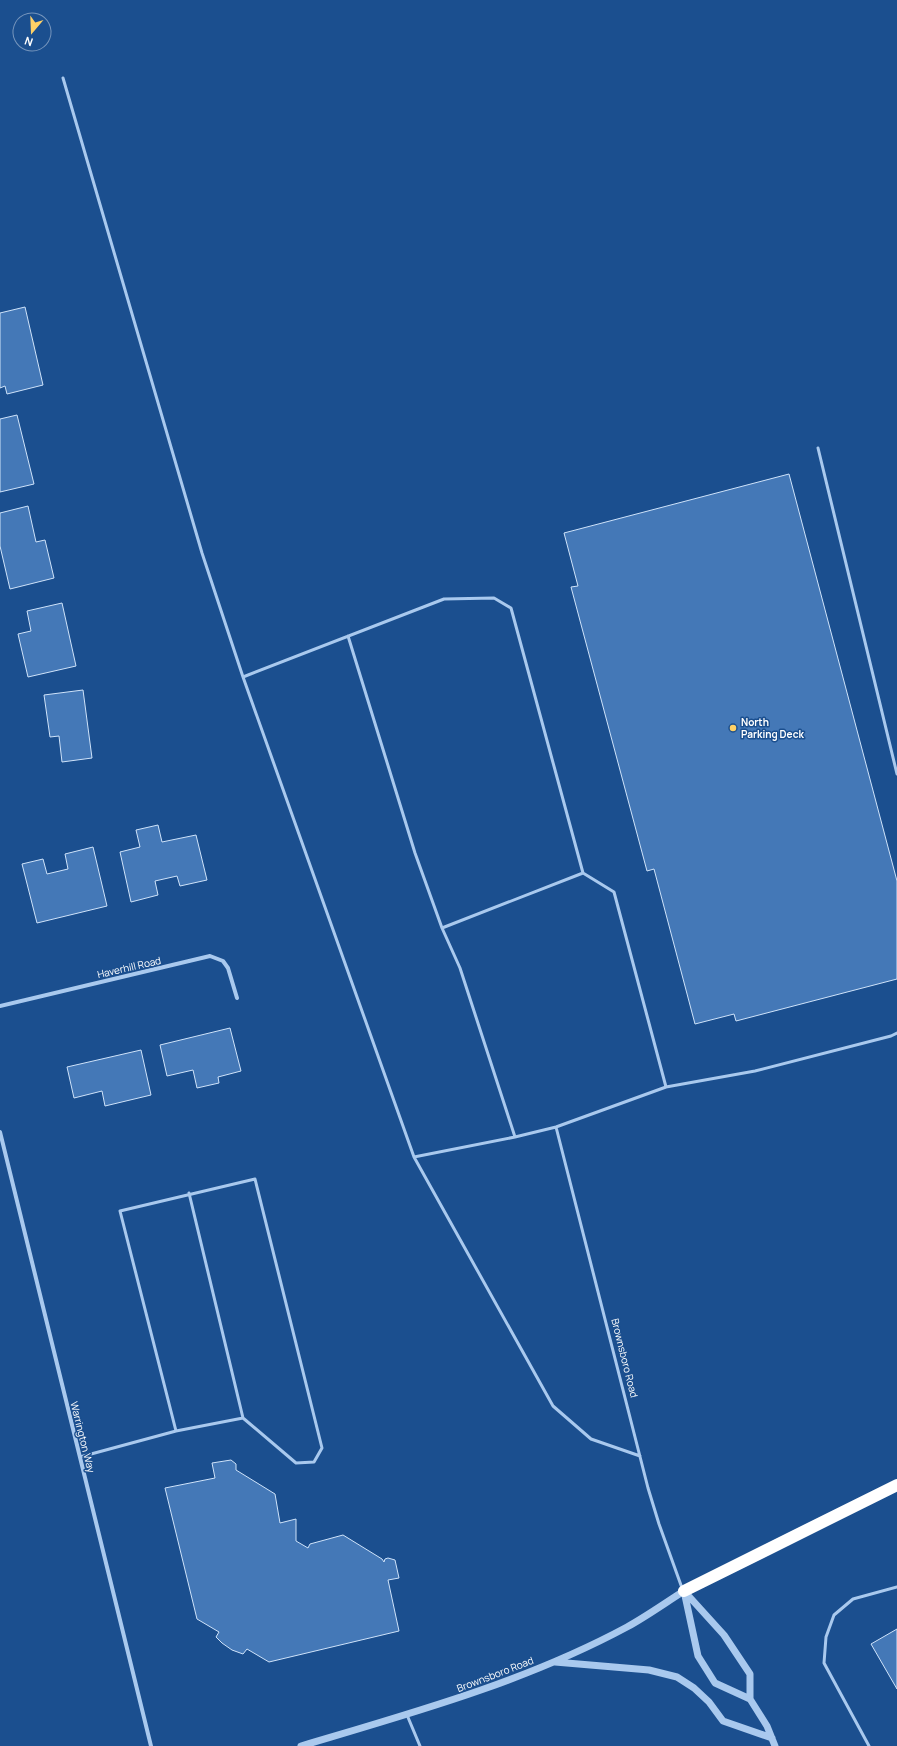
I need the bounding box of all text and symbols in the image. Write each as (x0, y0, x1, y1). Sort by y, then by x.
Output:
north arrow (12, 12, 52, 52)
text: N (22, 34, 35, 50)
place label: North Parking Deck (741, 715, 804, 741)
marker: North Parking Deck (728, 723, 738, 733)
street label: Haverhill Road (96, 953, 162, 981)
street label: Brownsboro Road (608, 1317, 642, 1399)
street label: Warrington Way (67, 1400, 99, 1475)
street label: Brownsboro Road (455, 1653, 535, 1695)

